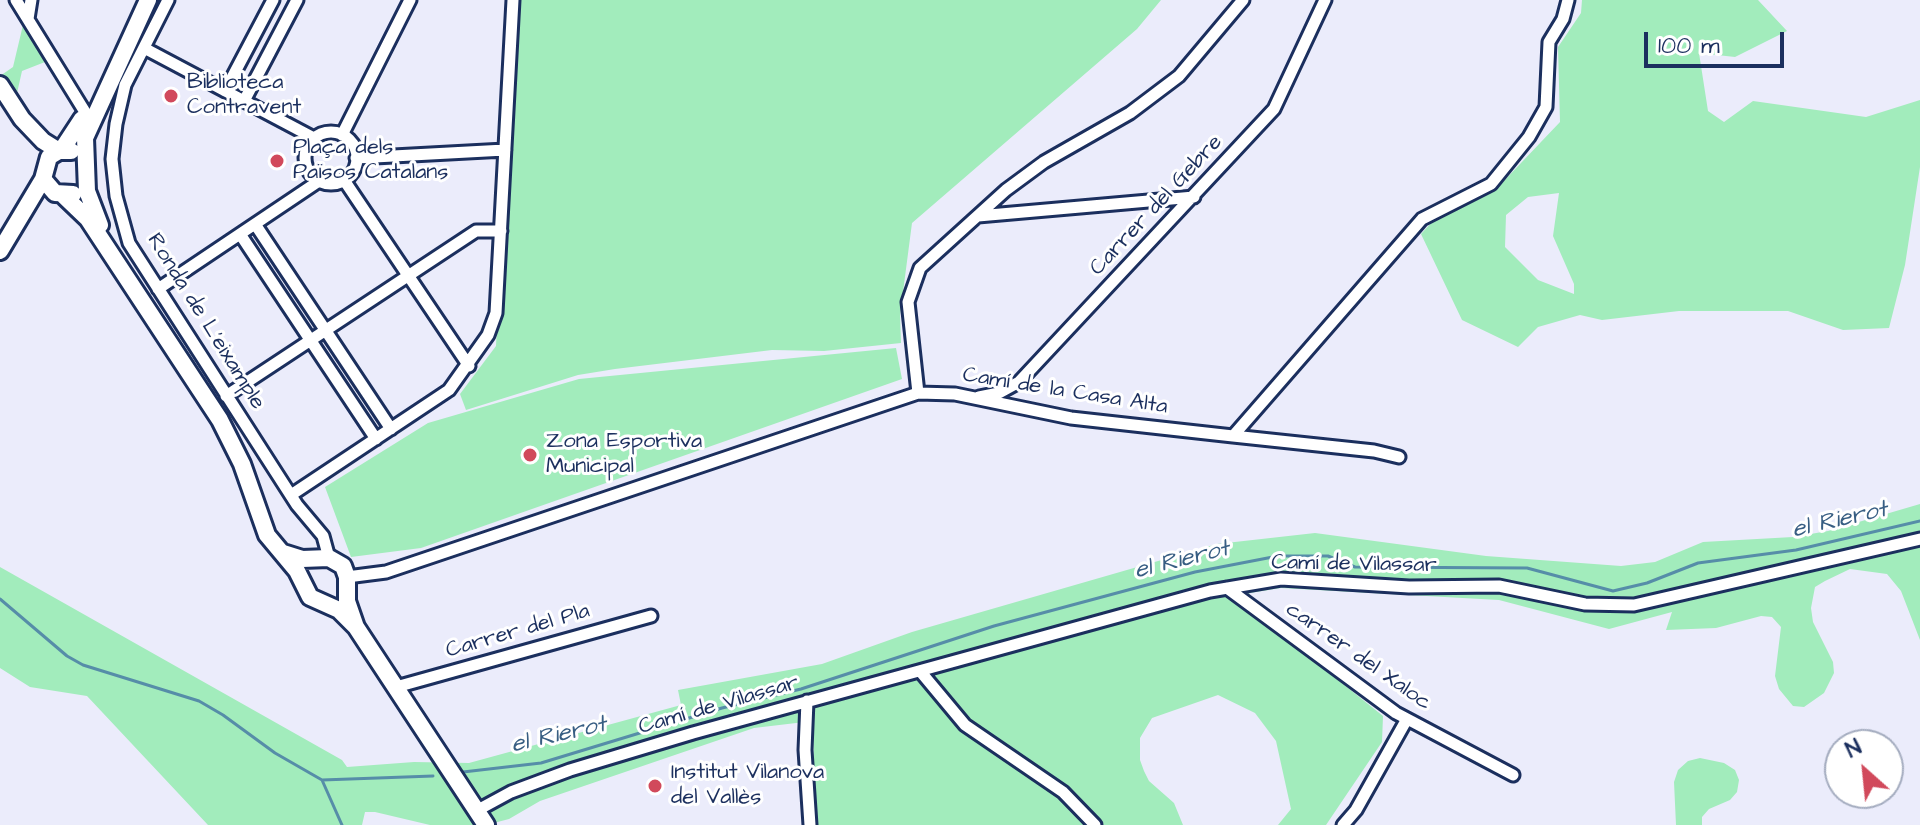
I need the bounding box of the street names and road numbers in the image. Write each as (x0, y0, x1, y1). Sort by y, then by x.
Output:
street label: Carrer del Gebre (1085, 130, 1229, 282)
street label: Ronda de L'eixample (140, 229, 270, 415)
street label: Camí de la Casa Alta (961, 363, 1169, 421)
street label: Camí de Vilassar (1271, 550, 1437, 580)
street label: carrer del Xaloc (1280, 597, 1436, 717)
street label: Carrer del Pla (443, 599, 593, 665)
street label: Camí de Vilassar (636, 671, 802, 741)

